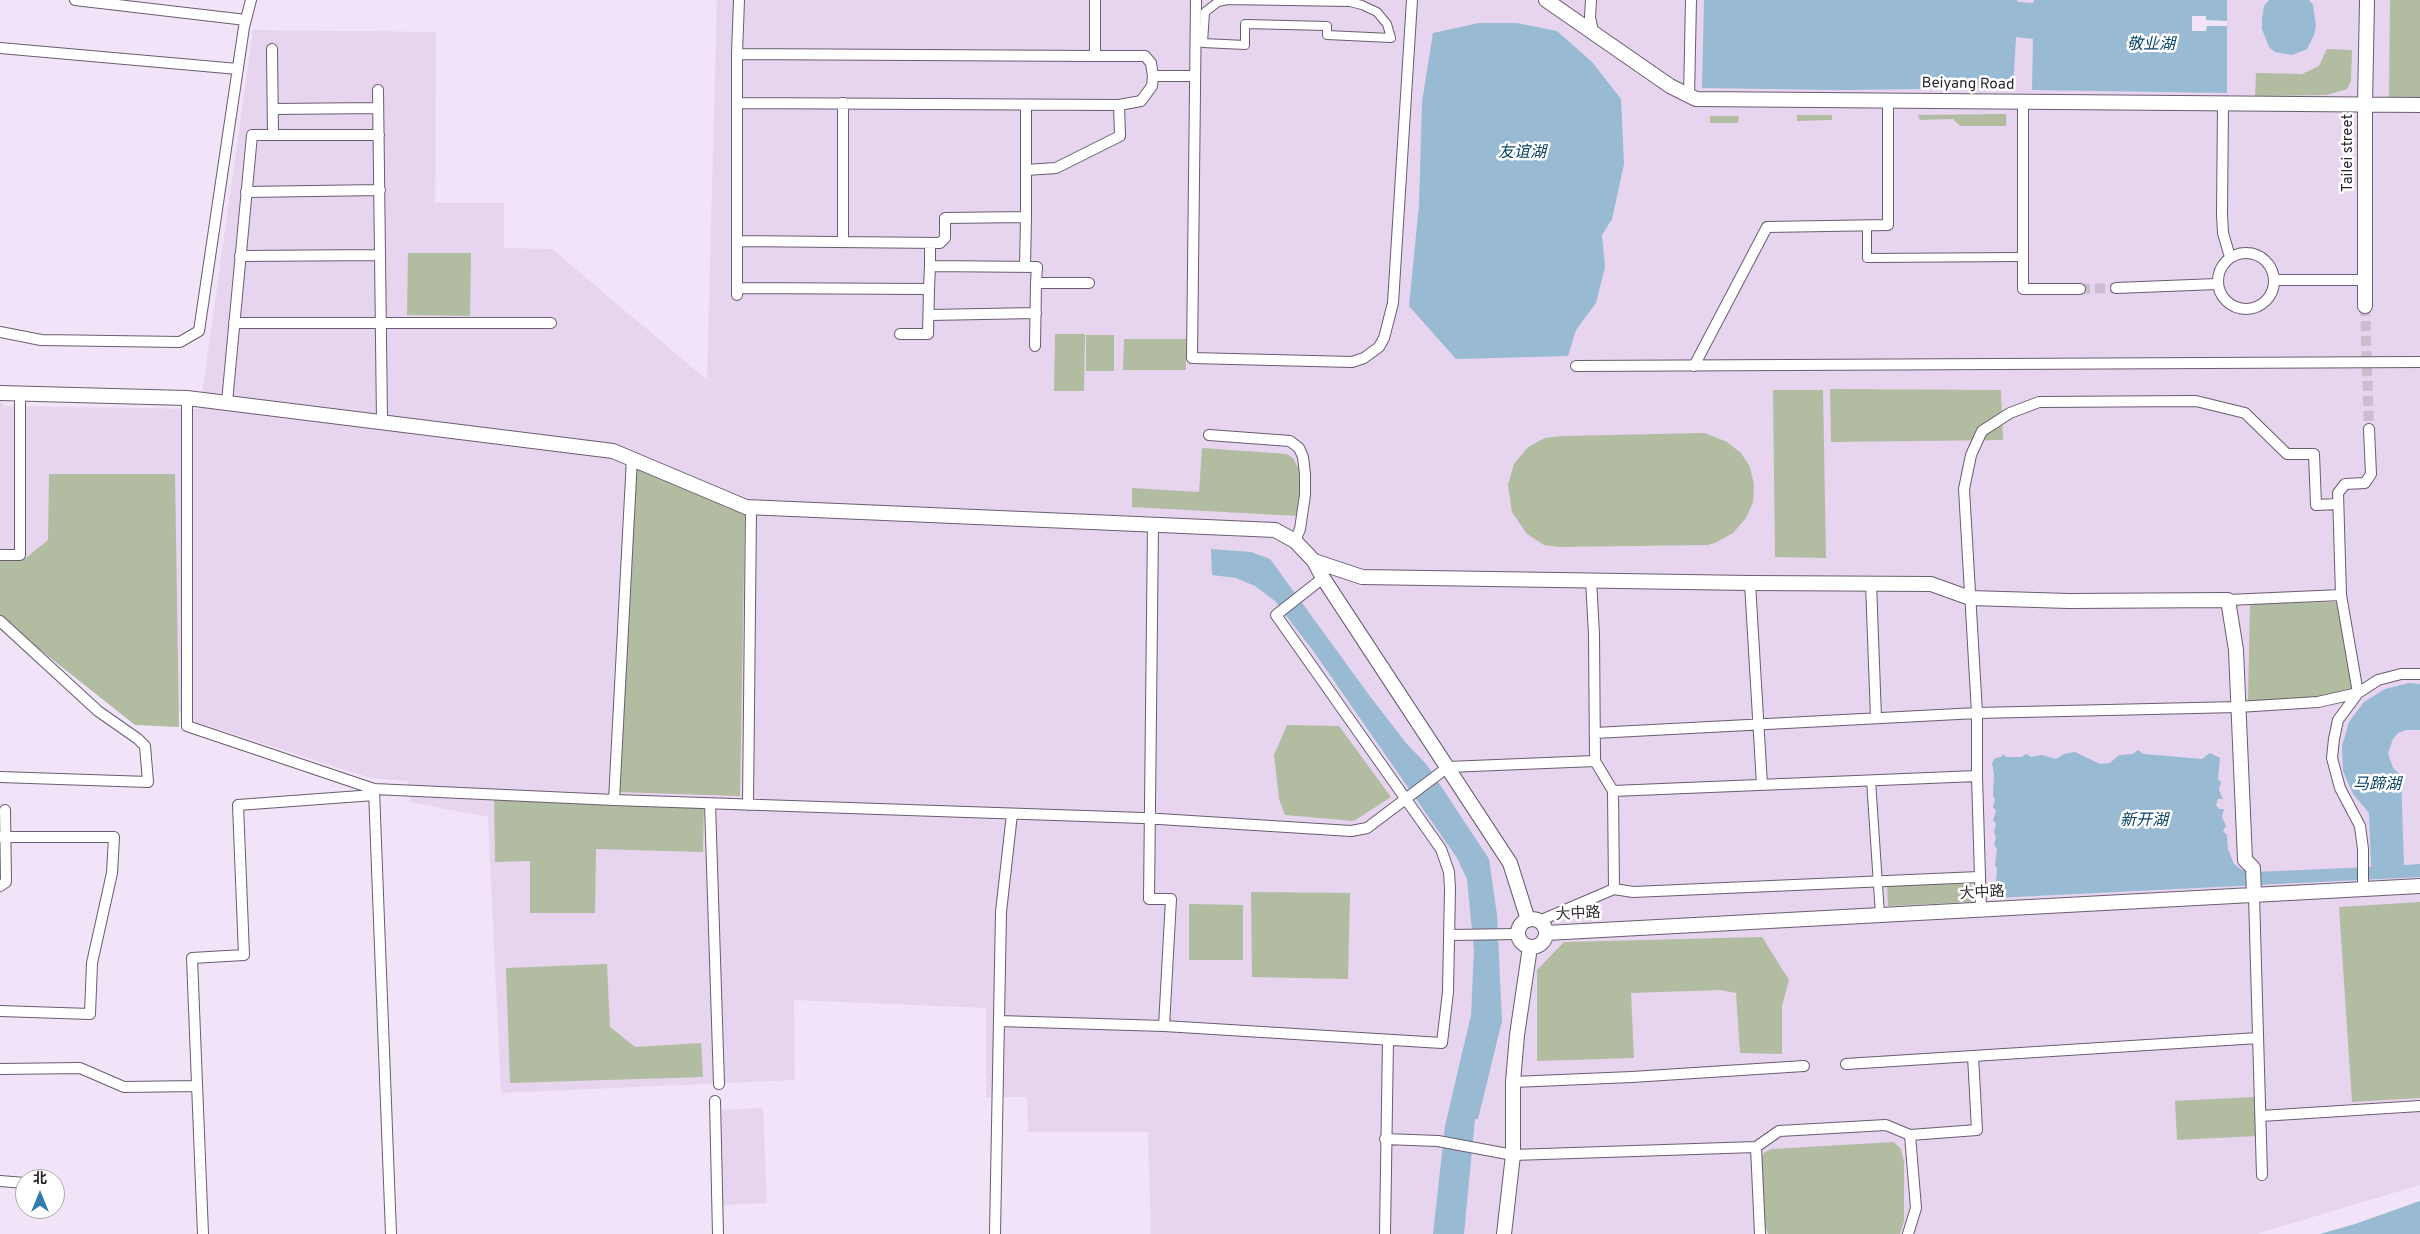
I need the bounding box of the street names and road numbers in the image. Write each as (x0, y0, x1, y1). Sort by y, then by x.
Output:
street label: Beiyang Road (1921, 75, 2015, 95)
street label: Tailei street (2340, 114, 2358, 192)
street label: 大中路 (1959, 884, 2005, 904)
street label: 大中路 (1555, 905, 1601, 925)

